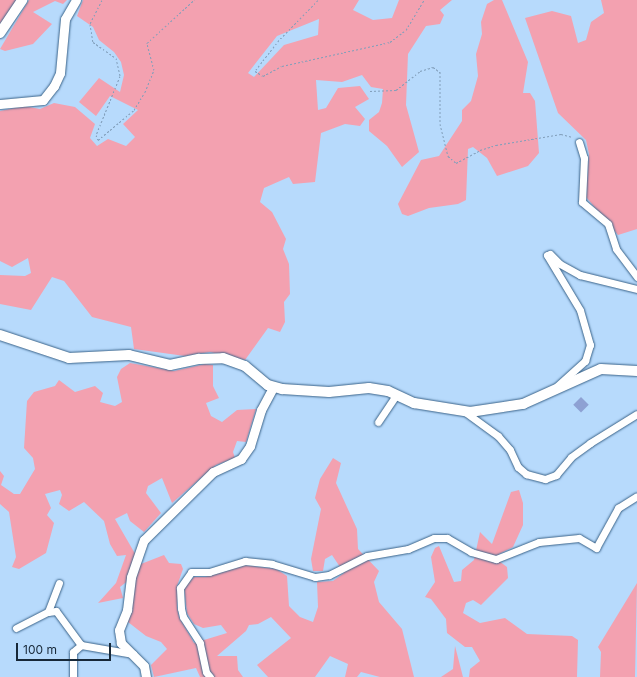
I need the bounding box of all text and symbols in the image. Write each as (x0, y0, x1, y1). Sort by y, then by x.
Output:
scale bar (18, 635, 113, 661)
text: 100 m (23, 642, 57, 657)

